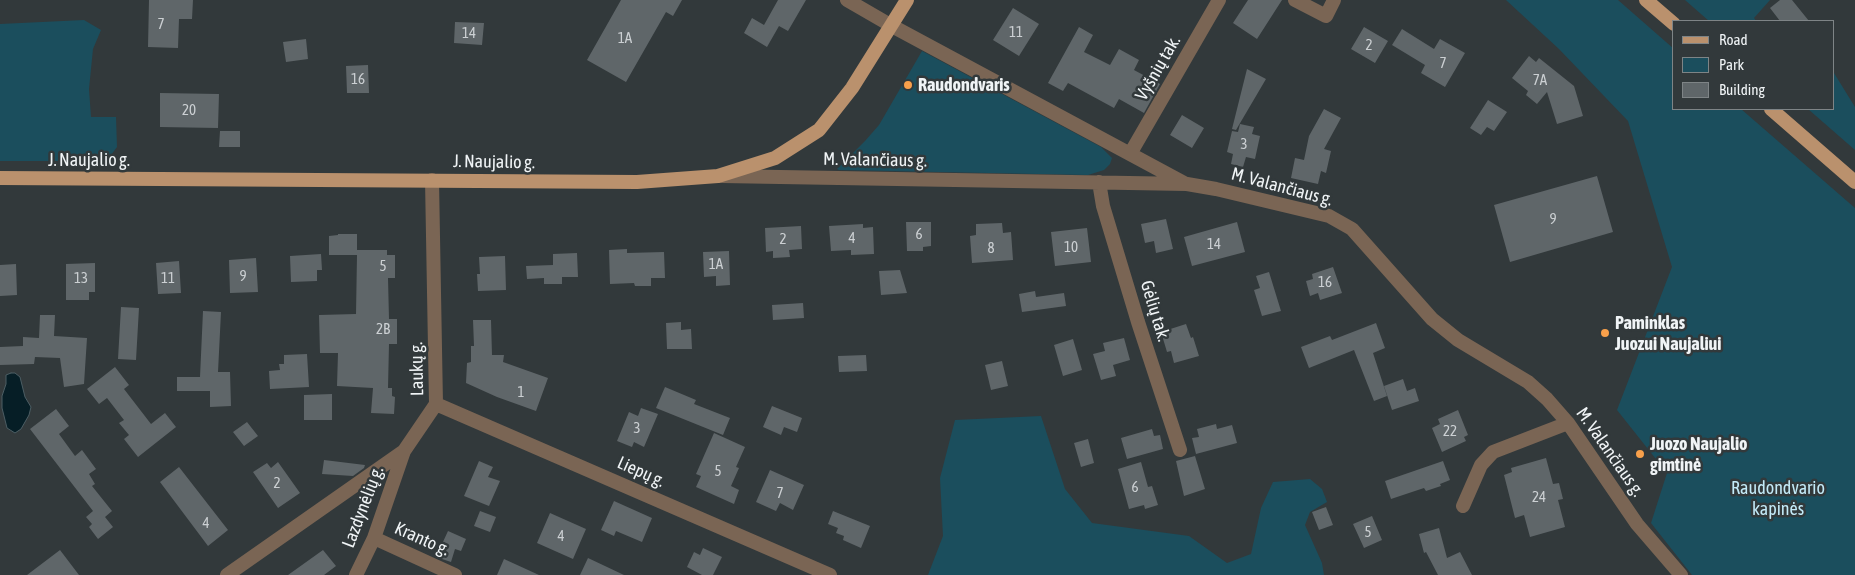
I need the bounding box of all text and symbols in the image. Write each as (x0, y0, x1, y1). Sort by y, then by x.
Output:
house number: 7 (157, 15, 165, 33)
legend (1672, 20, 1835, 110)
house number: 11 (1009, 23, 1023, 41)
house number: 14 (462, 24, 476, 42)
house number: 1A (618, 29, 632, 47)
text: Road (1719, 31, 1748, 48)
street label: Vyšnių tak. (1131, 32, 1185, 104)
house number: 2 (1365, 36, 1373, 54)
house number: 7 (1439, 54, 1447, 72)
text: Park (1719, 56, 1744, 73)
house number: 16 (351, 70, 365, 88)
house number: 7A (1533, 71, 1547, 89)
place label: Raudondvaris (918, 74, 1010, 96)
marker: Raudondvaris (902, 79, 914, 91)
text: Building (1719, 81, 1765, 98)
house number: 20 (182, 101, 196, 119)
house number: 3 (1240, 135, 1248, 153)
street label: M. Valančiaus g. (823, 148, 927, 172)
street label: J. Naujalio g. (48, 149, 130, 171)
street label: J. Naujalio g. (453, 150, 535, 174)
street label: M. Valančiaus g. (1229, 163, 1335, 211)
house number: 9 (1549, 210, 1557, 228)
house number: 6 (915, 225, 923, 243)
house number: 4 (848, 229, 856, 247)
house number: 2 (779, 230, 787, 248)
house number: 14 (1207, 235, 1221, 253)
house number: 10 (1064, 238, 1078, 256)
house number: 8 (987, 239, 995, 257)
house number: 1A (709, 255, 723, 273)
house number: 5 (379, 257, 387, 275)
house number: 9 (239, 267, 247, 285)
house number: 13 (74, 269, 88, 287)
house number: 11 (161, 269, 175, 287)
house number: 16 (1318, 273, 1332, 291)
street label: Gėlių tak. (1136, 278, 1174, 344)
place label: Paminklas Juozui Naujaliui (1615, 312, 1721, 354)
house number: 2B (376, 320, 390, 338)
marker: Paminklas Juozui Naujaliui (1599, 327, 1611, 339)
street label: Laukų g. (406, 342, 428, 396)
house number: 1 (517, 383, 525, 401)
street label: M. Valančiaus g. (1571, 403, 1649, 501)
house number: 3 (633, 419, 641, 437)
house number: 22 (1443, 422, 1457, 440)
place label: Juozo Naujalio gimtinė (1650, 433, 1748, 476)
marker: Juozo Naujalio gimtinė (1634, 448, 1646, 460)
street label: Liepų g. (614, 452, 668, 492)
house number: 5 (714, 462, 722, 480)
street label: Lazdynėlių g. (338, 463, 388, 551)
house number: 2 (273, 474, 281, 492)
park label: Raudondvario kapinės (1731, 477, 1825, 520)
house number: 6 (1131, 478, 1139, 496)
house number: 7 (776, 484, 784, 502)
house number: 24 (1532, 488, 1546, 506)
house number: 4 (202, 514, 210, 532)
street label: Kranto g. (391, 517, 453, 561)
house number: 5 (1364, 523, 1372, 541)
house number: 4 (557, 527, 565, 545)

